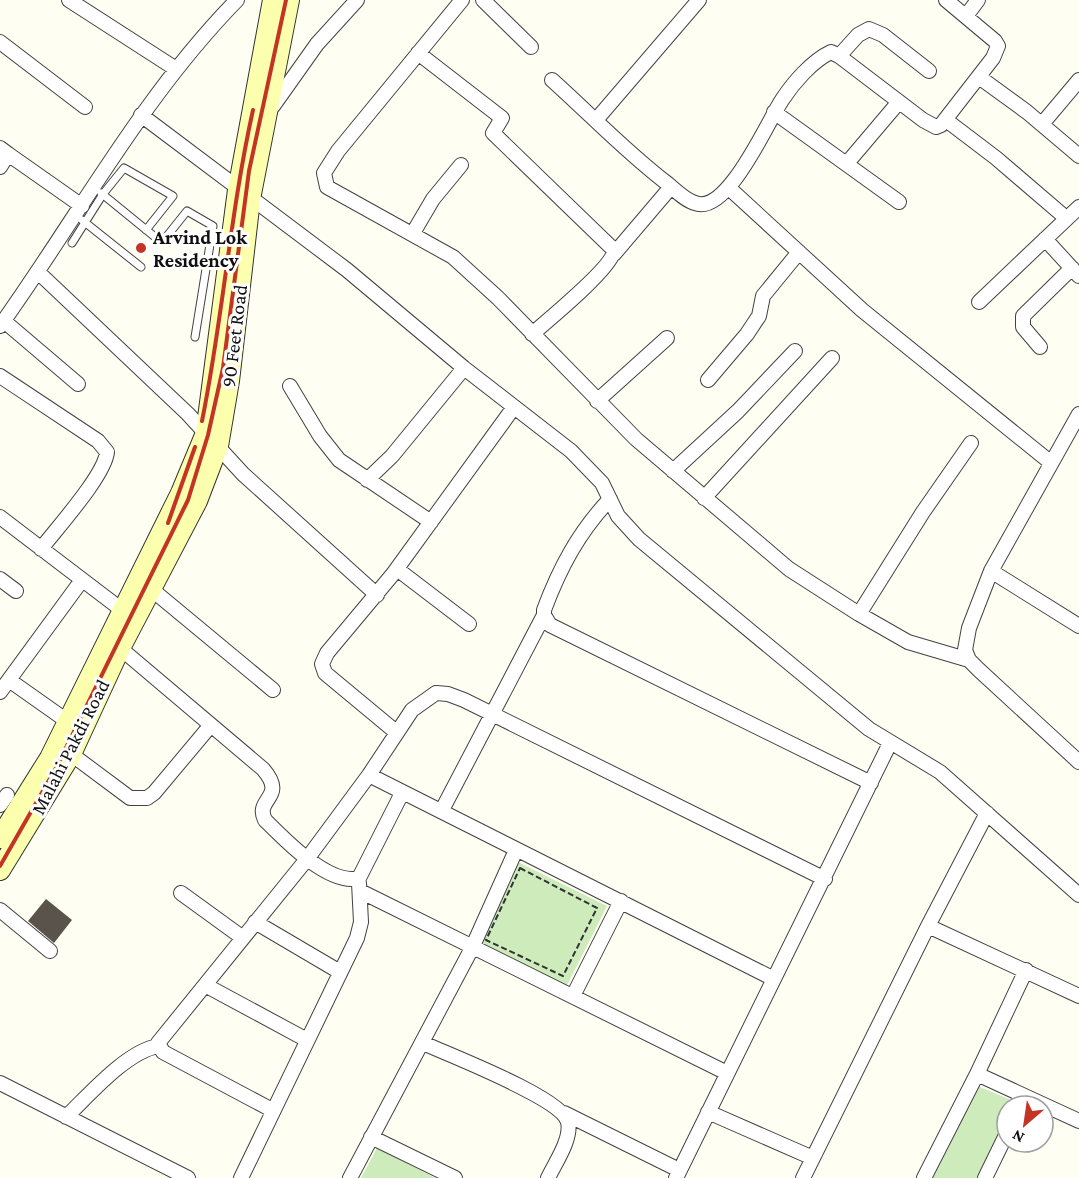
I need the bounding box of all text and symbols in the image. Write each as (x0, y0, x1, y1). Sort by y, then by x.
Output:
place label: Arvind Lok Residency (152, 226, 248, 271)
marker: Arvind Lok Residency (134, 241, 148, 255)
street label: 90 Feet Road (217, 283, 251, 389)
street label: Malahi Pakdi Road (26, 675, 114, 818)
north arrow (995, 1094, 1055, 1154)
text: N (1009, 1127, 1027, 1147)

